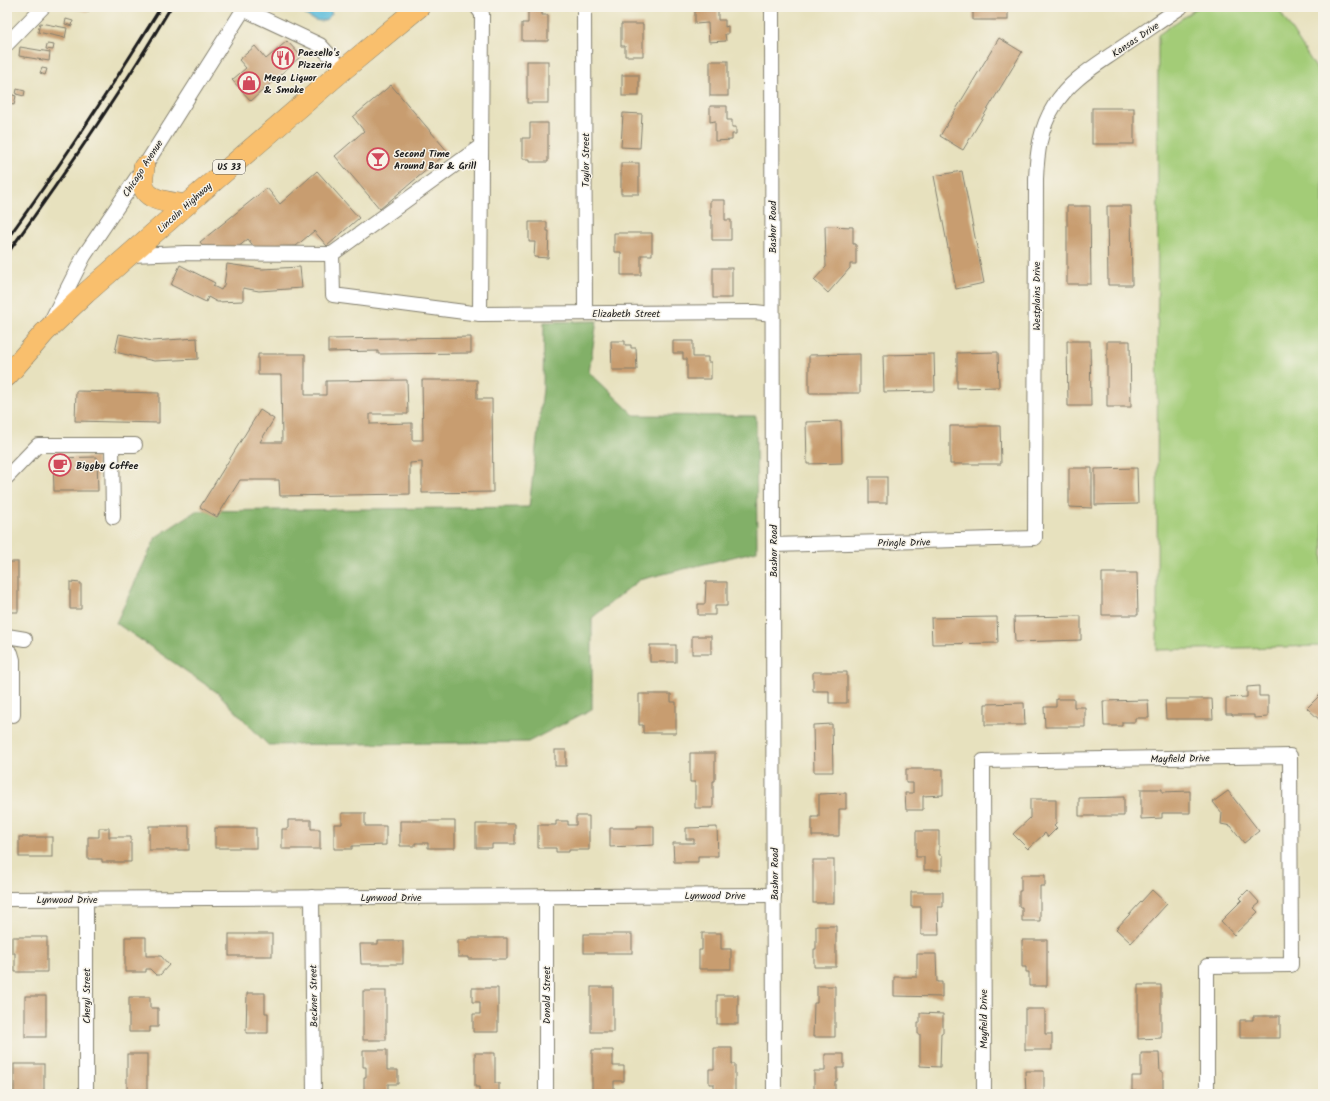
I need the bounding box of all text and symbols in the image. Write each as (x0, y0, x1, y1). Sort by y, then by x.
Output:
street label: Kansas Drive (1109, 18, 1163, 62)
restaurant icon: Paesello's Pizzeria (270, 45, 296, 71)
place label: Paesello's Pizzeria (298, 45, 340, 73)
shop icon: Mega Liquor & Smoke (236, 70, 262, 96)
place label: Mega Liquor & Smoke (264, 70, 317, 98)
street label: Taylor Street (578, 133, 594, 187)
street label: Chicago Avenue (118, 136, 168, 200)
bar icon: Second Time Around Bar & Grill (365, 146, 391, 172)
place label: Second Time Around Bar & Grill (394, 146, 476, 174)
road number: US 33 (213, 160, 245, 174)
street label: Lincoln Highway (154, 178, 216, 237)
street label: Bashor Road (765, 200, 781, 253)
street label: Westplains Drive (1029, 261, 1045, 331)
street label: Elizabeth Street (592, 306, 660, 322)
cafe icon: Biggby Coffee (47, 452, 73, 478)
place label: Biggby Coffee (76, 458, 138, 474)
street label: Bashor Road (766, 524, 782, 577)
street label: Pringle Drive (877, 535, 931, 551)
street label: Mayfield Drive (1150, 750, 1210, 768)
street label: Bashor Road (767, 847, 783, 900)
street label: Lynwood Drive (684, 888, 746, 904)
street label: Lynwood Drive (360, 890, 422, 906)
street label: Lynwood Drive (36, 892, 98, 908)
street label: Beckner Street (305, 964, 323, 1027)
street label: Donald Street (539, 966, 555, 1024)
street label: Cheryl Street (79, 968, 95, 1024)
street label: Mayfield Drive (976, 989, 992, 1049)

